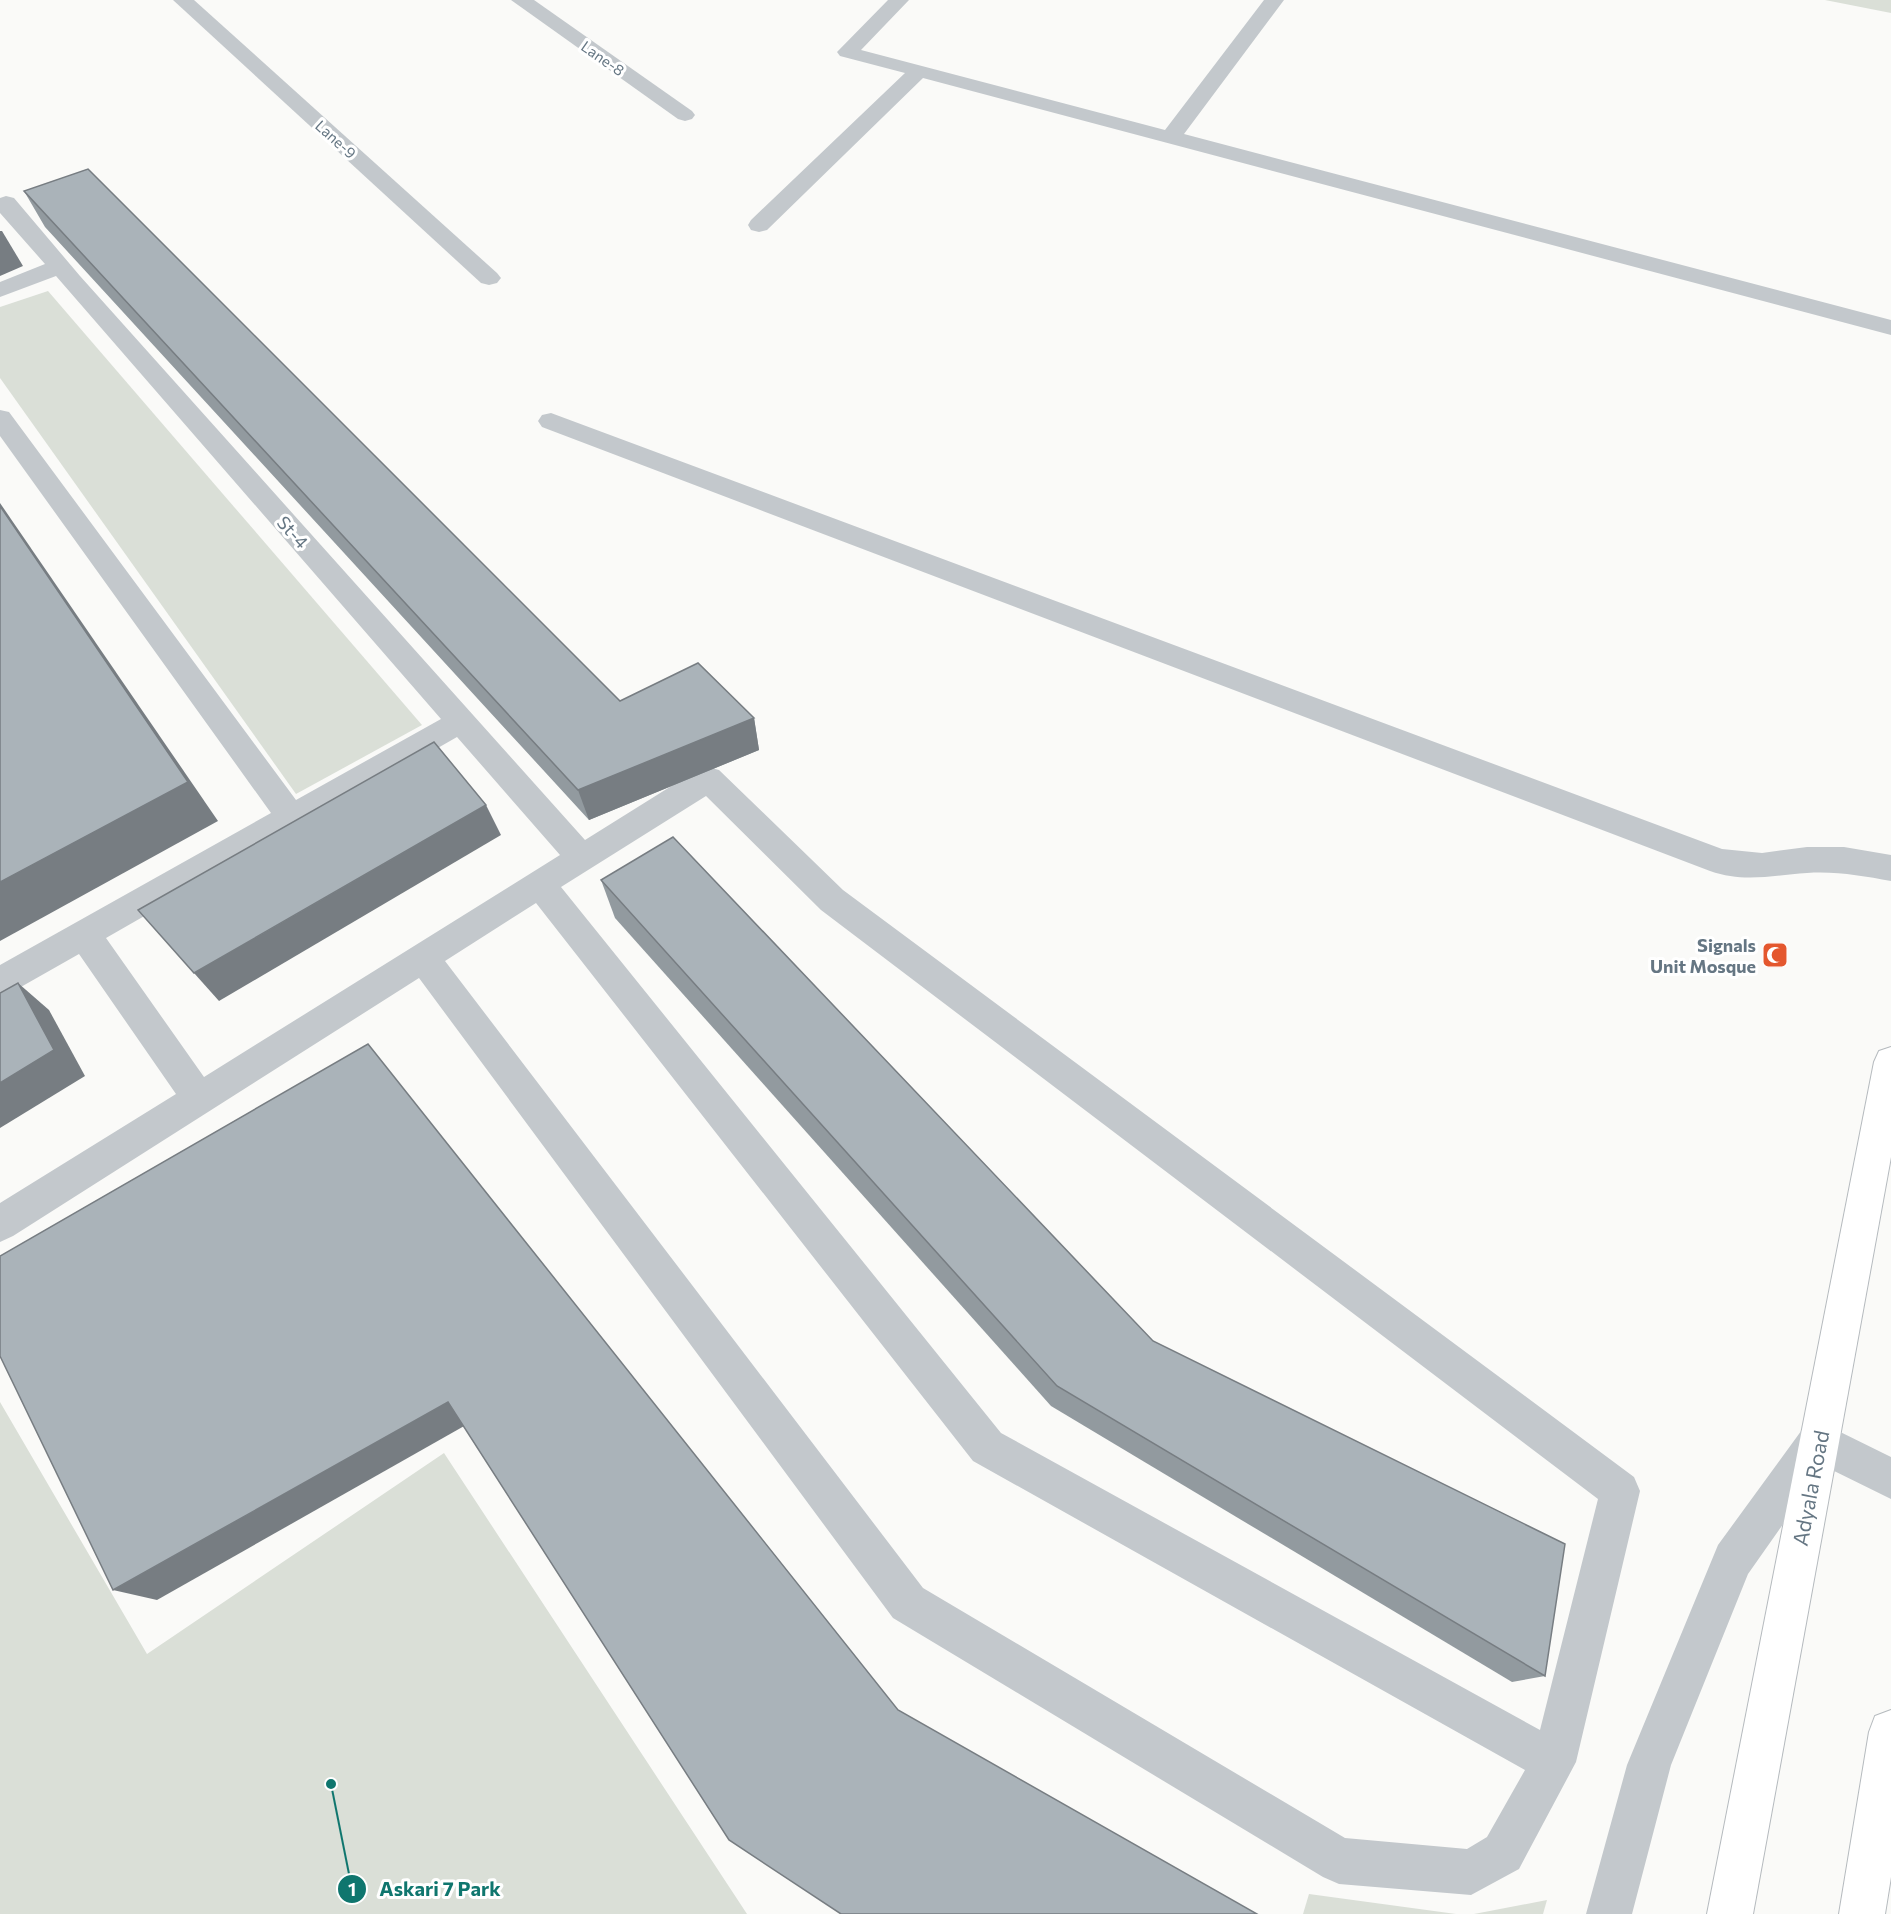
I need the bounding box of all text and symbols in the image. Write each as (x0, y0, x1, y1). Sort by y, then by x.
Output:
street label: Lane-8 (578, 37, 628, 79)
street label: Lane-9 (312, 116, 360, 162)
street label: St-4 (273, 511, 313, 553)
place label: Signals Unit Mosque (1650, 934, 1756, 977)
mosque icon: Signals Unit Mosque (1760, 940, 1790, 970)
street label: Adyala Road (1787, 1428, 1833, 1548)
callout: Askari 7 Park (337, 1870, 513, 1908)
text: Askari 7 Park (379, 1876, 501, 1900)
text: 1 (348, 1878, 356, 1900)

